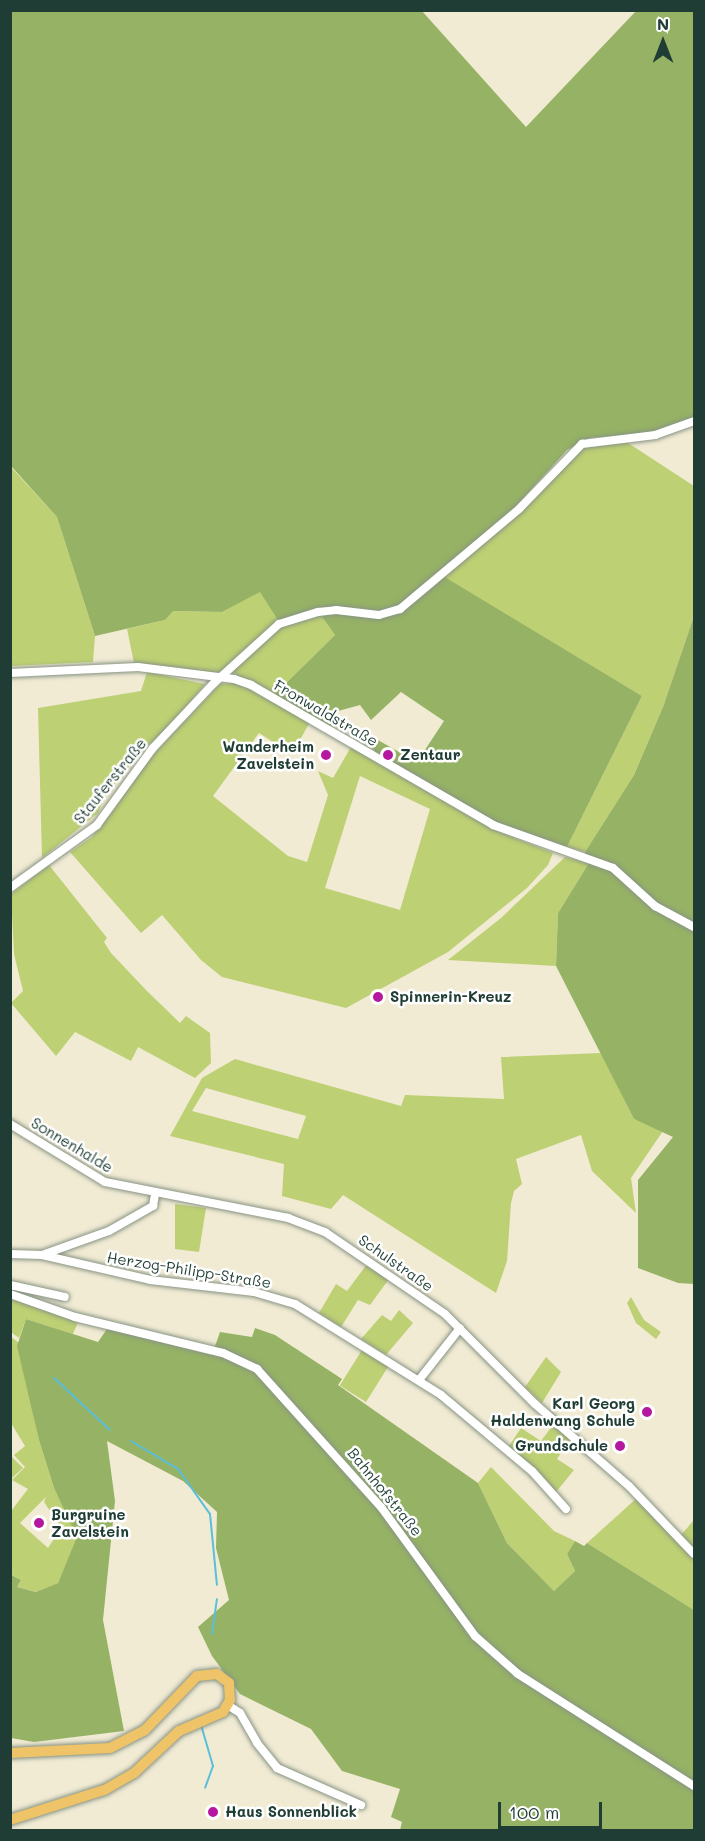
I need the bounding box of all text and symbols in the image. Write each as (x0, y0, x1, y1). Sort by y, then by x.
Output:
north arrow (633, 12, 693, 72)
text: N (657, 13, 669, 34)
street label: Fronwaldstraße (271, 676, 381, 750)
street label: Stauferstraße (70, 735, 150, 827)
place label: Wanderheim Zavelstein (223, 737, 314, 772)
place label: Zentaur (400, 746, 460, 764)
marker: Wanderheim Zavelstein (319, 748, 333, 762)
marker: Zentaur (381, 748, 395, 762)
place label: Spinnerin-Kreuz (390, 988, 512, 1006)
marker: Spinnerin-Kreuz (371, 990, 385, 1004)
street label: Sonnenhalde (28, 1114, 116, 1176)
street label: Schulstraße (355, 1231, 437, 1295)
street label: Herzog-Philipp-Straße (106, 1248, 272, 1292)
place label: Karl Georg Haldenwang Schule (490, 1394, 635, 1429)
marker: Karl Georg Haldenwang Schule (640, 1405, 654, 1419)
place label: Grundschule (515, 1437, 608, 1455)
marker: Grundschule (613, 1439, 627, 1453)
street label: Bahnhofstraße (344, 1444, 426, 1540)
place label: Burgruine Zavelstein (51, 1505, 129, 1540)
marker: Burgruine Zavelstein (32, 1516, 46, 1530)
scale bar (501, 1790, 604, 1828)
text: 100 m (509, 1800, 559, 1824)
place label: Haus Sonnenblick (225, 1803, 357, 1821)
marker: Haus Sonnenblick (206, 1805, 220, 1819)

